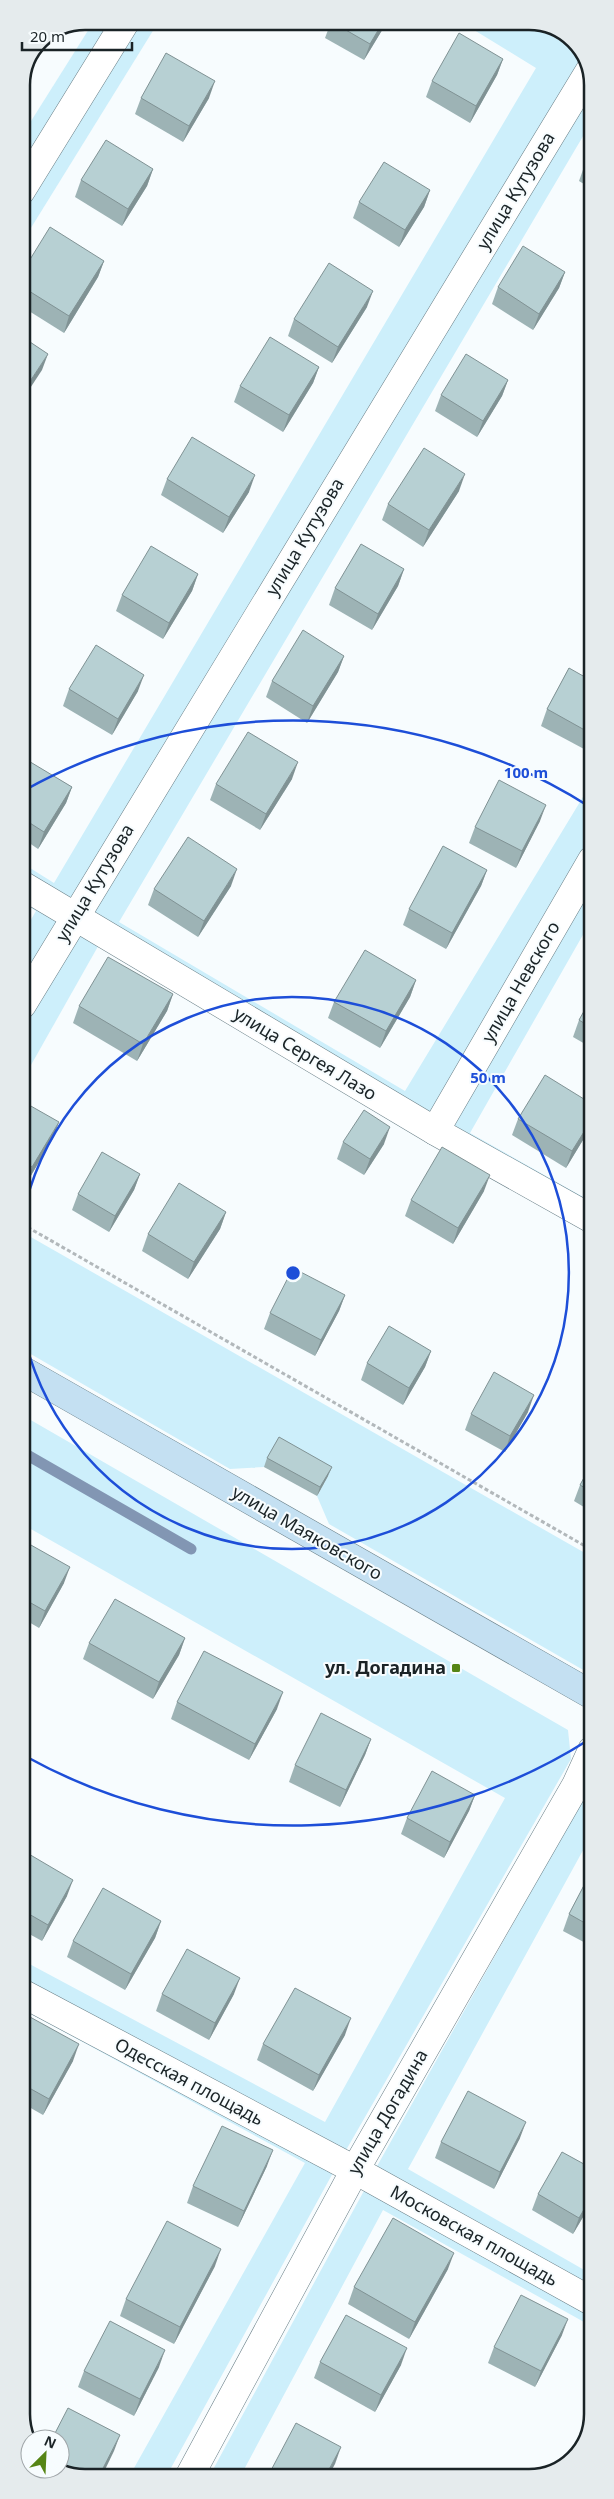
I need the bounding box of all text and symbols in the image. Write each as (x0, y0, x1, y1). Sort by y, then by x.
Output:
scale bar (22, 20, 132, 52)
text: 20 m (30, 26, 65, 46)
street label: улица Кутузова (471, 127, 560, 254)
street label: улица Кутузова (260, 473, 349, 600)
text: 100 m (504, 762, 548, 782)
street label: улица Кутузова (50, 819, 139, 946)
street label: улица Невского (476, 916, 565, 1047)
street label: улица Сергея Лазо (230, 1001, 381, 1105)
text: 50 m (470, 1067, 506, 1087)
centre of rings (284, 1264, 302, 1282)
street label: улица Маяковского (228, 1479, 387, 1585)
place label: ул. Догадина (324, 1655, 446, 1679)
marker: ул. Догадина (450, 1662, 462, 1674)
street label: Одесская площадь (111, 2032, 268, 2131)
street label: улица Догадина (342, 2045, 433, 2178)
street label: Московская площадь (386, 2179, 563, 2291)
north arrow (20, 2429, 70, 2479)
text: N (41, 2431, 60, 2453)

